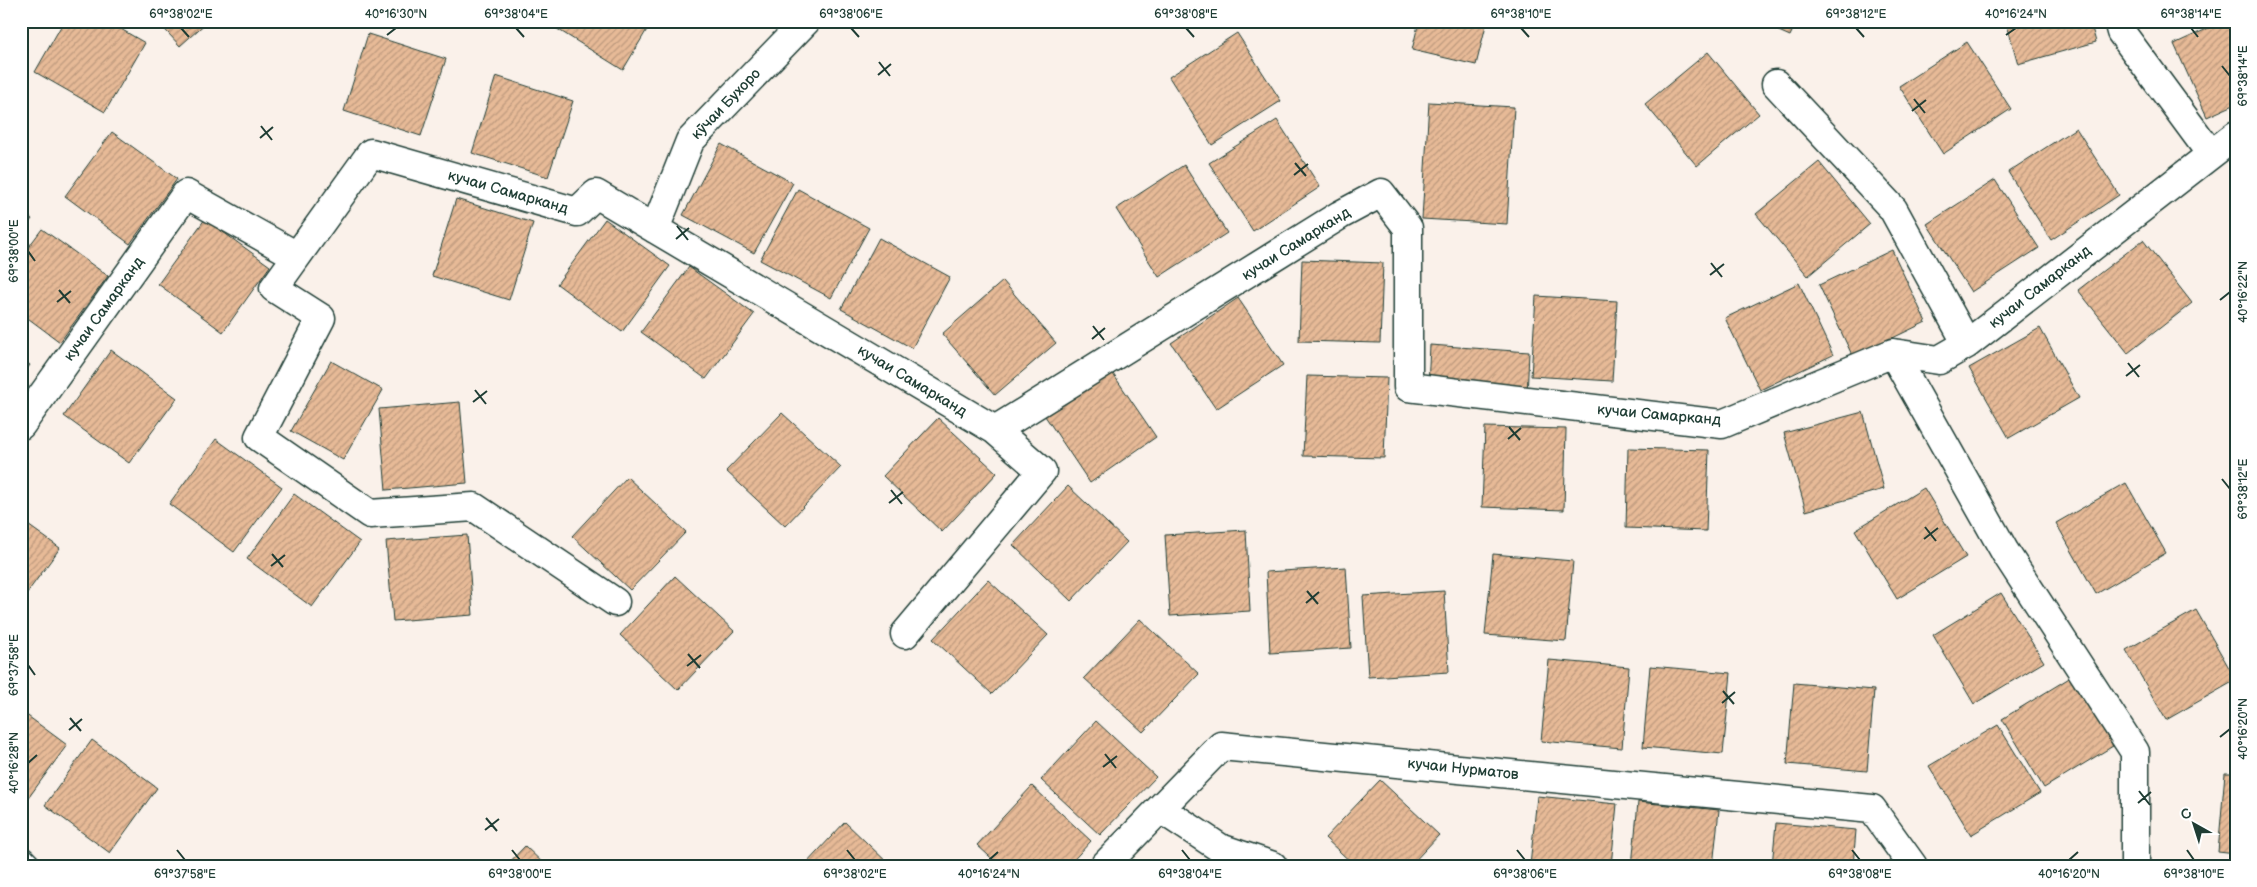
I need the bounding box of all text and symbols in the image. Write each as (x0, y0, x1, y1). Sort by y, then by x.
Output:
text: 69°38'02"E (149, 7, 213, 22)
text: 40°16'30"N (365, 7, 427, 22)
text: 69°38'04"E (484, 7, 548, 22)
text: 69°38'06"E (819, 7, 883, 22)
text: 69°38'08"E (1154, 7, 1218, 22)
text: 69°38'10"E (1491, 7, 1552, 22)
text: 69°38'12"E (1826, 7, 1887, 22)
text: 40°16'24"N (1985, 7, 2047, 22)
text: 69°38'14"E (2160, 7, 2222, 22)
text: 69°38'14"E (2236, 45, 2251, 107)
street label: кӯчаи Бухоро (687, 64, 765, 144)
street label: кучаи Самарканд (446, 166, 570, 218)
street label: кучаи Самарканд (1238, 203, 1354, 285)
text: 69°38'00"E (7, 219, 22, 283)
street label: кучаи Самарканд (1985, 241, 2095, 333)
street label: кучаи Самарканд (60, 253, 148, 365)
text: 40°16'22"N (2236, 261, 2251, 323)
street label: кучаи Самарканд (854, 341, 970, 421)
street label: кучаи Самарканд (1596, 400, 1722, 430)
text: 69°38'12"E (2236, 458, 2251, 519)
text: 69°37'58"E (7, 634, 22, 696)
text: 40°16'20"N (2236, 698, 2251, 760)
text: 40°16'28"N (7, 732, 22, 794)
street label: кучаи Нурматов (1407, 754, 1520, 784)
north arrow (2170, 800, 2220, 850)
text: С (2177, 804, 2195, 824)
text: 69°37'58"E (154, 867, 216, 882)
text: 69°38'00"E (488, 867, 552, 882)
text: 69°38'02"E (823, 867, 887, 882)
text: 40°16'24"N (958, 867, 1020, 882)
text: 69°38'04"E (1158, 867, 1222, 882)
text: 69°38'06"E (1493, 867, 1557, 882)
text: 69°38'08"E (1828, 867, 1892, 882)
text: 40°16'20"N (2038, 867, 2100, 882)
text: 69°38'10"E (2164, 867, 2225, 882)

